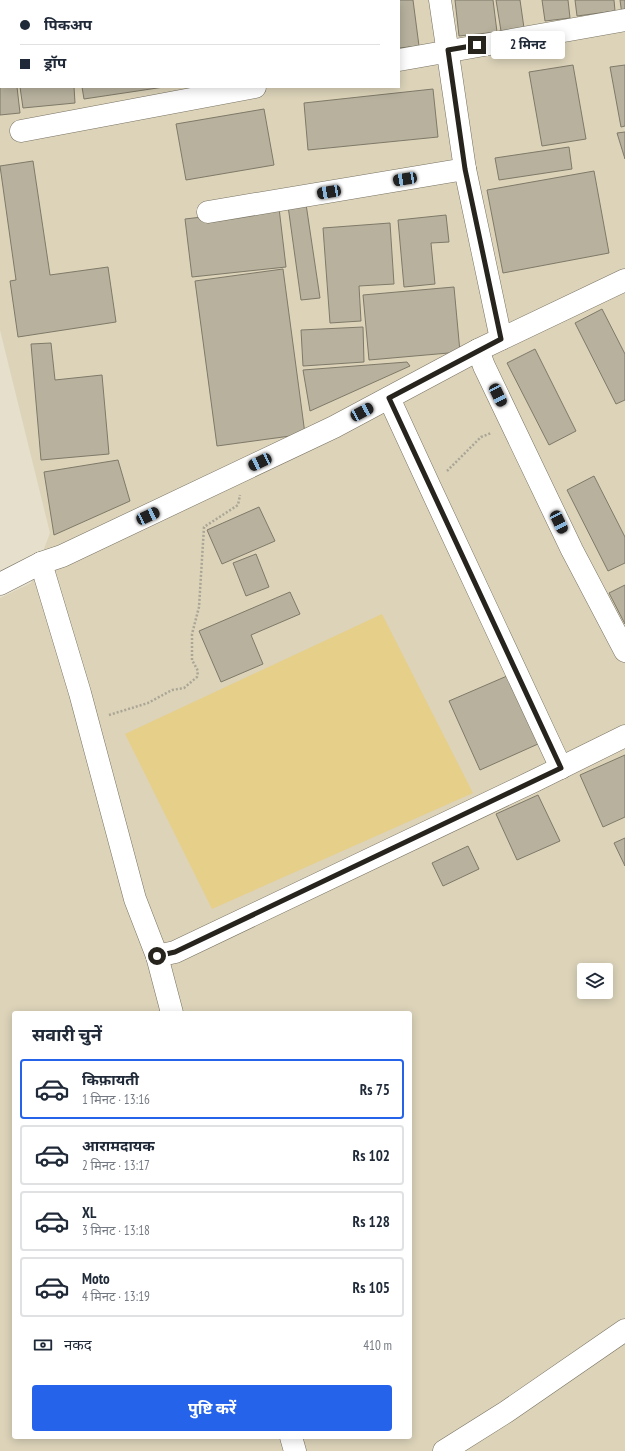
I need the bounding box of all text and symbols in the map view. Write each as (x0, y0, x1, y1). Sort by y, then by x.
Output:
text: पिकअप (44, 15, 92, 34)
callout: 2 मिनट (491, 31, 565, 59)
route end (468, 36, 486, 54)
text: 2 मिनट (510, 36, 546, 53)
text: ड्रॉप (44, 53, 66, 72)
car (392, 171, 418, 187)
car (316, 184, 342, 200)
car (487, 382, 509, 408)
car (349, 401, 375, 423)
car (247, 451, 273, 473)
car (135, 505, 161, 527)
car (548, 509, 570, 535)
route start (148, 947, 166, 965)
map controls (577, 963, 613, 999)
button: layers (577, 963, 613, 999)
text: सवारी चुनें (32, 1023, 102, 1046)
text: किफ़ायती (82, 1070, 139, 1089)
icon: car (34, 1071, 70, 1107)
text: Rs 75 (360, 1080, 390, 1099)
text: 1 मिनट · 13:16 (82, 1091, 150, 1108)
text: आरामदायक (82, 1136, 155, 1155)
icon: car (34, 1137, 70, 1173)
text: Rs 102 (353, 1146, 390, 1165)
text: 2 मिनट · 13:17 (82, 1157, 150, 1174)
icon: car (34, 1203, 70, 1239)
text: XL (82, 1203, 96, 1222)
text: Rs 128 (353, 1212, 390, 1231)
text: 3 मिनट · 13:18 (82, 1222, 150, 1239)
icon: car (34, 1269, 70, 1305)
text: Moto (82, 1269, 110, 1288)
text: Rs 105 (353, 1278, 390, 1297)
text: 4 मिनट · 13:19 (82, 1288, 150, 1305)
icon: cash (32, 1334, 54, 1356)
text: नकद (64, 1335, 92, 1354)
text: 410 m (363, 1337, 392, 1354)
button: पुष्टि करें (32, 1385, 392, 1431)

